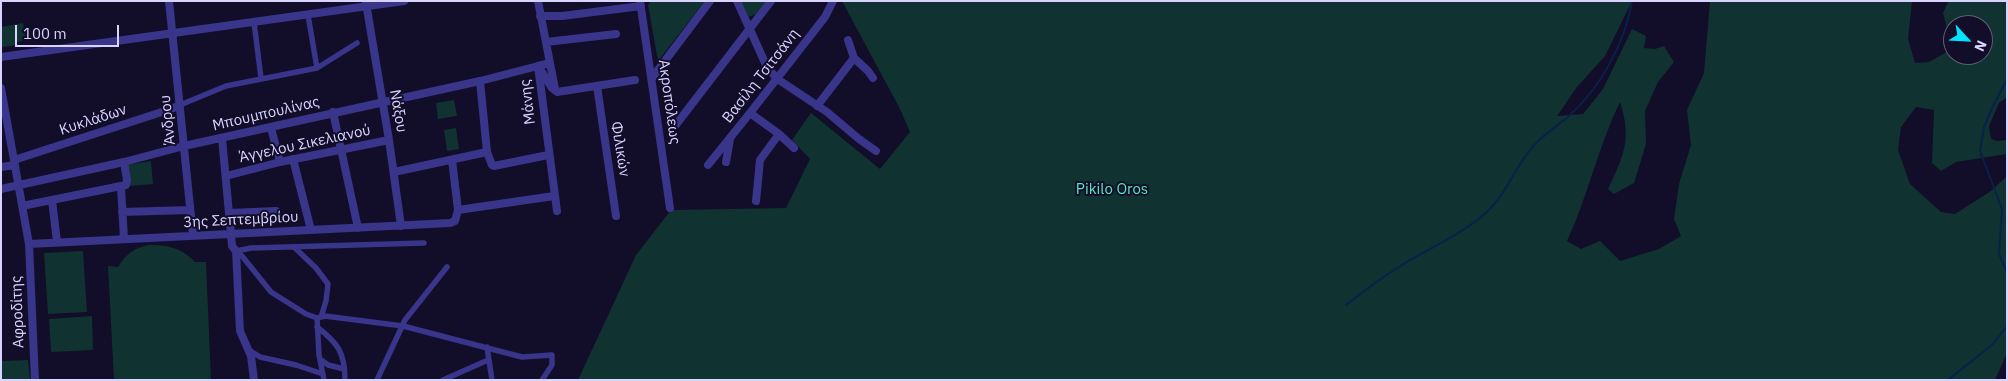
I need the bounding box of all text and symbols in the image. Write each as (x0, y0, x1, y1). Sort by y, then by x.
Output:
scale bar (18, 15, 121, 47)
north arrow (1943, 15, 1993, 65)
text: 100 m (23, 24, 67, 43)
street label: Βασίλη Τσιτσάνη (719, 25, 803, 127)
text: N (1970, 38, 1991, 54)
street label: Ακροπόλεως (654, 58, 684, 146)
street label: Μάνης (516, 78, 540, 126)
street label: Νάξου (385, 88, 411, 134)
street label: Μπουμπουλίνας (211, 93, 321, 135)
street label: Άνδρου (156, 94, 180, 146)
street label: Κυκλάδων (57, 101, 129, 139)
street label: Φιλικών (607, 120, 633, 178)
street label: Άγγελου Σικελιανού (238, 121, 372, 167)
park label: Pikilo Oros (1076, 181, 1148, 199)
street label: 3ης Σεπτεμβρίου (183, 208, 299, 232)
street label: Αφροδίτης (8, 275, 28, 349)

